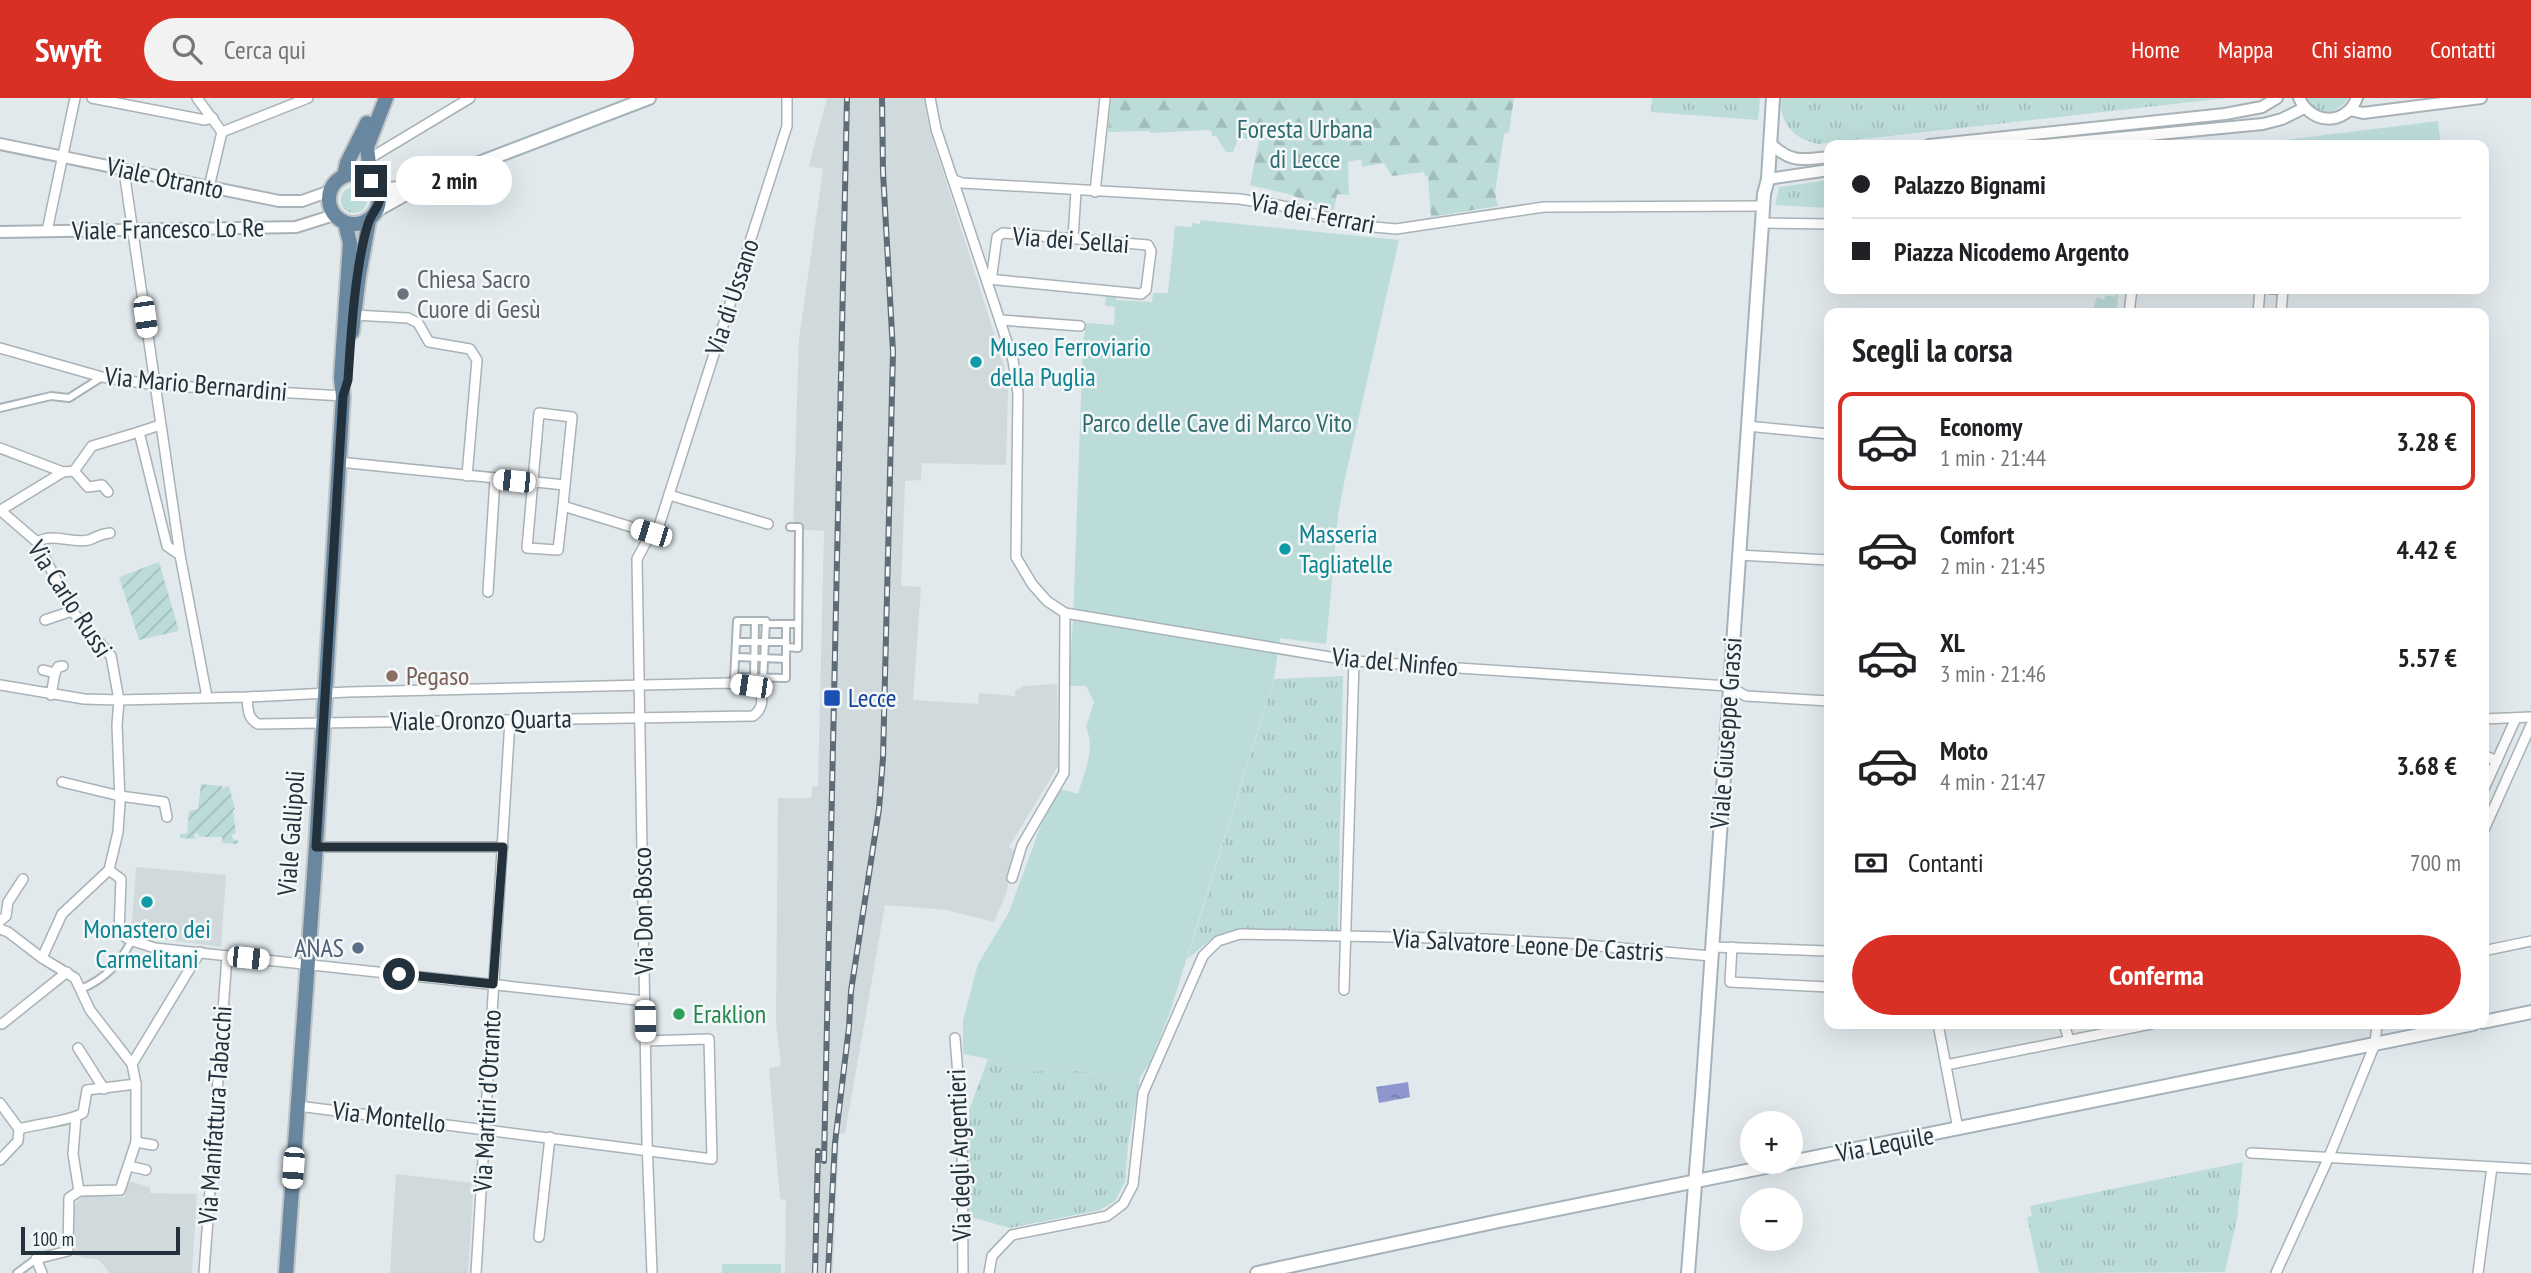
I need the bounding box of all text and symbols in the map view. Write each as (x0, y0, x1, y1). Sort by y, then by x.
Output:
search box (144, 18, 634, 81)
text: Swyft (35, 28, 102, 71)
icon: search (168, 30, 206, 68)
text: Cerca qui (224, 33, 306, 66)
text: Home (2131, 34, 2180, 65)
text: Mappa (2218, 34, 2273, 65)
text: Chi siamo (2311, 34, 2392, 65)
text: Contatti (2430, 34, 2496, 65)
park label: Foresta Urbana di Lecce (1237, 112, 1373, 175)
street label: Viale Otranto (103, 149, 227, 206)
callout: 2 min (396, 156, 511, 206)
route end (355, 165, 387, 197)
text: 2 min (431, 166, 477, 195)
text: Palazzo Bignami (1894, 168, 2046, 201)
street label: Via dei Ferrari (1247, 184, 1378, 241)
street label: Viale Francesco Lo Re (70, 210, 265, 247)
street label: Via dei Sellai (1011, 219, 1130, 260)
street label: Via di Ussano (697, 235, 766, 360)
text: Piazza Nicodemo Argento (1894, 235, 2129, 268)
place label: Chiesa Sacro Cuore di Gesù (417, 262, 540, 325)
marker: Chiesa Sacro Cuore di Gesù (395, 286, 411, 302)
car (132, 295, 159, 339)
text: Scegli la corsa (1852, 329, 2013, 371)
place label: Museo Ferroviario della Puglia (990, 330, 1151, 393)
marker: Museo Ferroviario della Puglia (968, 354, 984, 370)
street label: Via Mario Bernardini (102, 359, 289, 408)
park label: Parco delle Cave di Marco Vito (1082, 406, 1352, 439)
icon: car (1856, 410, 1919, 473)
text: Economy (1940, 410, 2022, 443)
text: 3.28 € (2396, 425, 2457, 458)
text: 1 min · 21:44 (1940, 443, 2046, 472)
car (493, 468, 536, 494)
car (628, 517, 675, 549)
place label: Masseria Tagliatelle (1299, 517, 1393, 580)
icon: car (1856, 518, 1919, 581)
text: Comfort (1940, 518, 2014, 551)
street label: Via Carlo Russi (20, 533, 120, 663)
text: 4.42 € (2396, 533, 2457, 566)
marker: Masseria Tagliatelle (1277, 541, 1293, 557)
text: 2 min · 21:45 (1940, 551, 2046, 580)
icon: car (1856, 626, 1919, 689)
text: XL (1940, 626, 1965, 659)
street label: Viale Giuseppe Grassi (1702, 636, 1749, 831)
street label: Via del Ninfeo (1330, 639, 1459, 683)
text: 5.57 € (2398, 641, 2457, 674)
place label: Pegaso (406, 659, 469, 692)
text: 3 min · 21:46 (1940, 659, 2046, 688)
marker: Pegaso (384, 668, 400, 684)
car (729, 673, 774, 699)
place label: Lecce (848, 681, 897, 714)
marker: Lecce (822, 688, 842, 708)
street label: Viale Oronzo Quarta (389, 701, 572, 738)
icon: car (1856, 734, 1919, 797)
text: Moto (1940, 734, 1988, 767)
text: 3.68 € (2396, 749, 2457, 782)
text: 4 min · 21:47 (1940, 767, 2046, 796)
street label: Viale Gallipoli (270, 769, 311, 898)
icon: cash (1852, 844, 1890, 882)
text: Contanti (1908, 846, 1984, 879)
street label: Via Don Bosco (625, 847, 660, 976)
text: 700 m (2410, 848, 2461, 877)
marker: Monastero dei Carmelitani (139, 894, 155, 910)
place label: Monastero dei Carmelitani (83, 912, 211, 975)
street label: Via Salvatore Leone De Castris (1391, 921, 1665, 968)
place label: ANAS (294, 931, 344, 964)
button: Conferma (1852, 935, 2461, 1015)
marker: ANAS (350, 940, 366, 956)
car (227, 945, 270, 971)
route start (383, 958, 415, 990)
place label: Eraklion (693, 997, 766, 1030)
car (635, 1000, 656, 1042)
street label: Via Manifattura Tabacchi (190, 1004, 239, 1226)
marker: Eraklion (671, 1006, 687, 1022)
street label: Via Martiri d'Otranto (465, 1009, 508, 1194)
street label: Via degli Argentieri (939, 1068, 978, 1243)
street label: Via Montello (330, 1093, 448, 1140)
map controls (1740, 1111, 1803, 1251)
button: + (1740, 1111, 1803, 1174)
street label: Via Lequile (1832, 1118, 1937, 1169)
car (282, 1146, 305, 1190)
button: − (1740, 1188, 1803, 1251)
scale bar (21, 1224, 180, 1256)
text: 100 m (32, 1227, 74, 1251)

